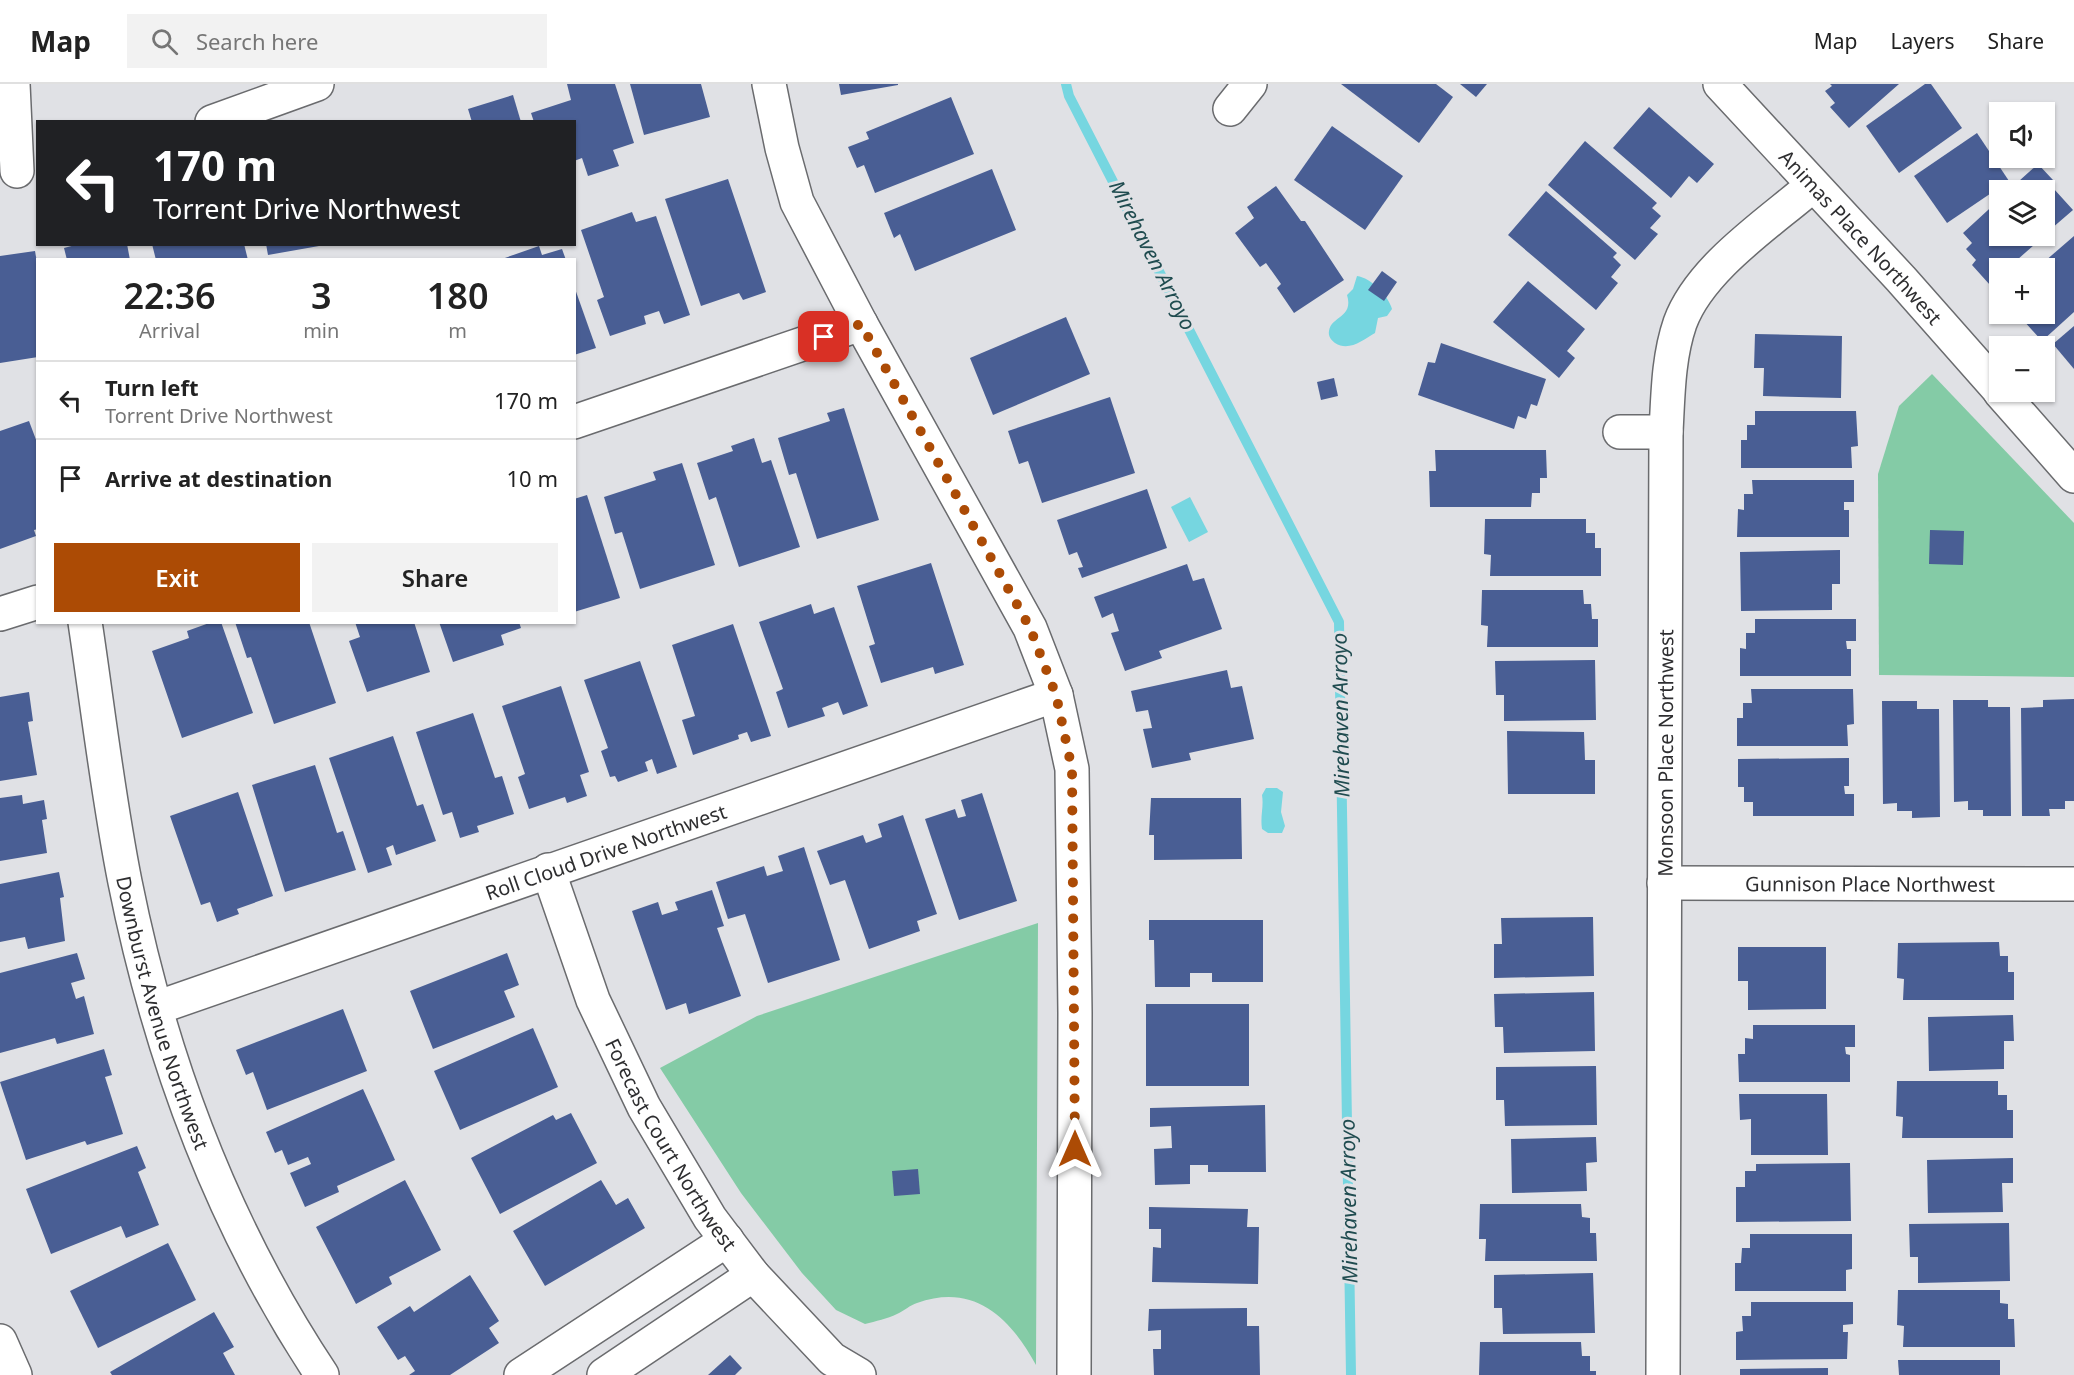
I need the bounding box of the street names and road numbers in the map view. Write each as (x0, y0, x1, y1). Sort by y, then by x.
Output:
street label: Animas Place Northwest (1774, 143, 1948, 330)
street label: Monsoon Place Northwest (1651, 629, 1679, 877)
street label: Roll Cloud Drive Northwest (481, 797, 730, 906)
street label: Gunnison Place Northwest (1745, 870, 1995, 897)
street label: Downburst Avenue Northwest (111, 873, 216, 1153)
street label: Forecast Court Northwest (600, 1034, 743, 1256)

